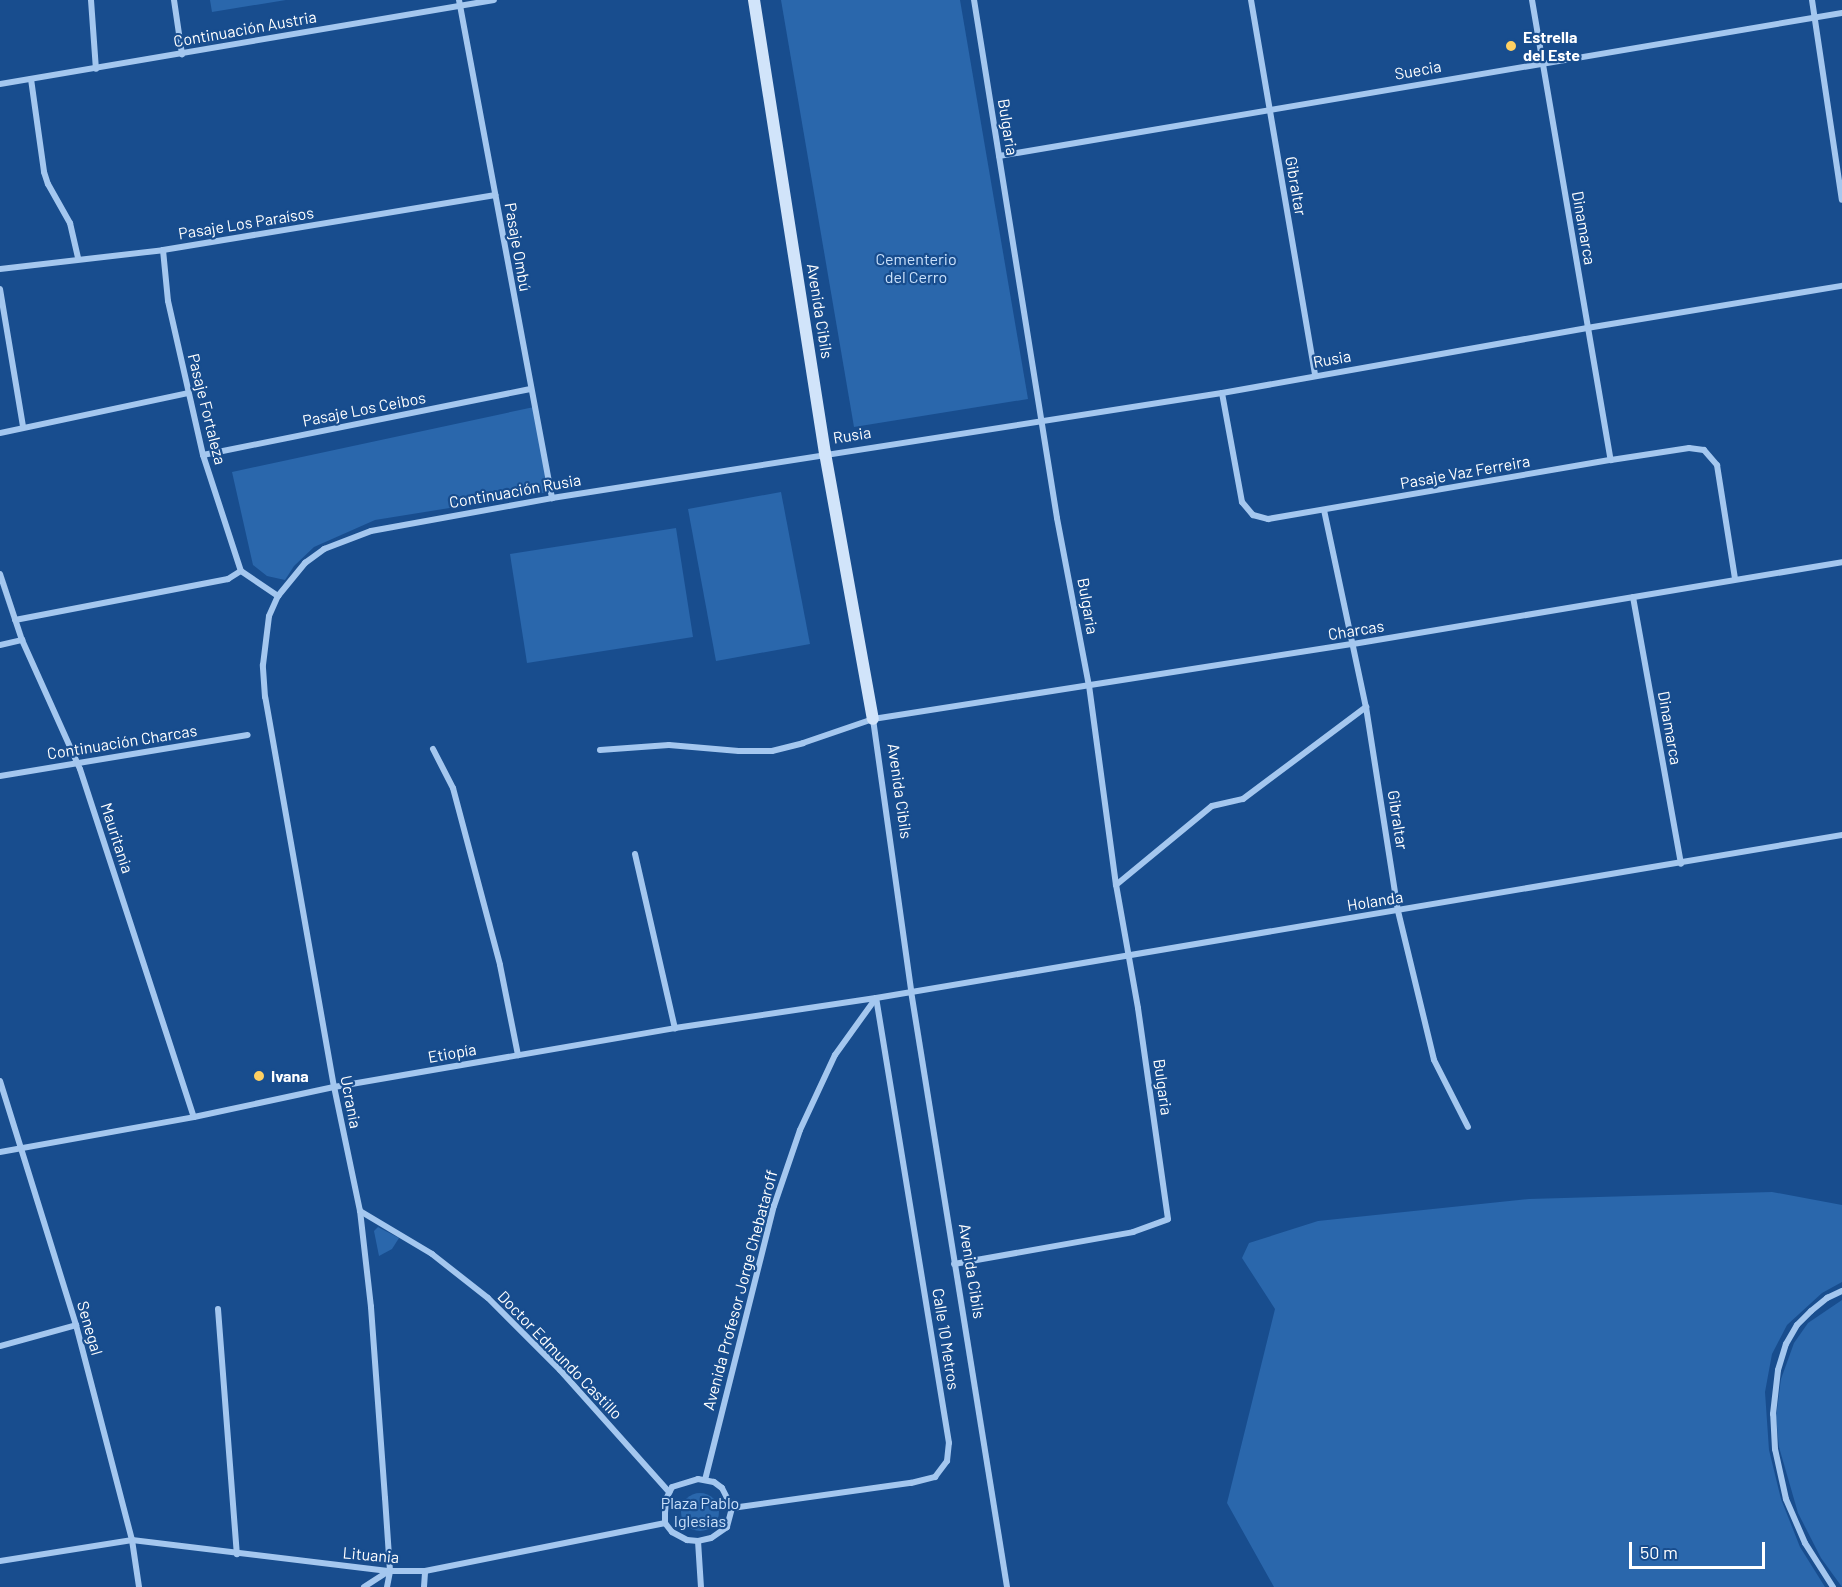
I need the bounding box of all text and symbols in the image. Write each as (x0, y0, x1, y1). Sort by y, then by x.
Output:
street label: Continuación Austria (172, 7, 318, 51)
place label: Estrella del Este (1523, 27, 1580, 65)
marker: Estrella del Este (1504, 39, 1518, 53)
street label: Suecia (1393, 56, 1443, 84)
street label: Bulgaria (994, 97, 1022, 157)
street label: Gibraltar (1281, 155, 1311, 217)
street label: Dinamarca (1568, 190, 1600, 266)
street label: Pasaje Ombú (501, 201, 535, 293)
street label: Pasaje Los Paraísos (177, 203, 315, 243)
park label: Cementerio del Cerro (875, 249, 957, 287)
street label: Avenida Cibils (803, 262, 837, 360)
street label: Rusia (1311, 346, 1353, 372)
street label: Pasaje Fortaleza (184, 351, 230, 467)
street label: Pasaje Los Ceibos (301, 388, 427, 430)
street label: Rusia (832, 423, 872, 447)
street label: Pasaje Vaz Ferreira (1399, 451, 1531, 493)
street label: Continuación Rusia (448, 470, 582, 512)
street label: Bulgaria (1074, 576, 1102, 636)
street label: Charcas (1327, 616, 1385, 644)
street label: Dinamarca (1654, 690, 1686, 766)
street label: Continuación Charcas (46, 721, 198, 763)
street label: Avenida Cibils (884, 742, 916, 840)
street label: Gibraltar (1384, 789, 1412, 851)
street label: Mauritania (97, 800, 137, 876)
street label: Holanda (1346, 887, 1404, 915)
street label: Etiopía (426, 1039, 478, 1067)
street label: Bulgaria (1150, 1058, 1176, 1116)
place label: Ivana (271, 1066, 309, 1086)
marker: Ivana (252, 1069, 266, 1083)
street label: Ucrania (336, 1074, 366, 1130)
street label: Avenida Profesor Jorge Chebataroff (699, 1168, 781, 1412)
street label: Avenida Cibils (955, 1222, 989, 1320)
street label: Doctor Edmundo Castillo (494, 1287, 626, 1423)
street label: Calle 10 Metros (928, 1287, 964, 1391)
street label: Senegal (73, 1299, 107, 1357)
park label: Plaza Pablo Iglesias (661, 1493, 739, 1531)
scale bar (1632, 1530, 1768, 1568)
text: 50 m (1640, 1541, 1678, 1563)
street label: Lituania (342, 1543, 400, 1567)

